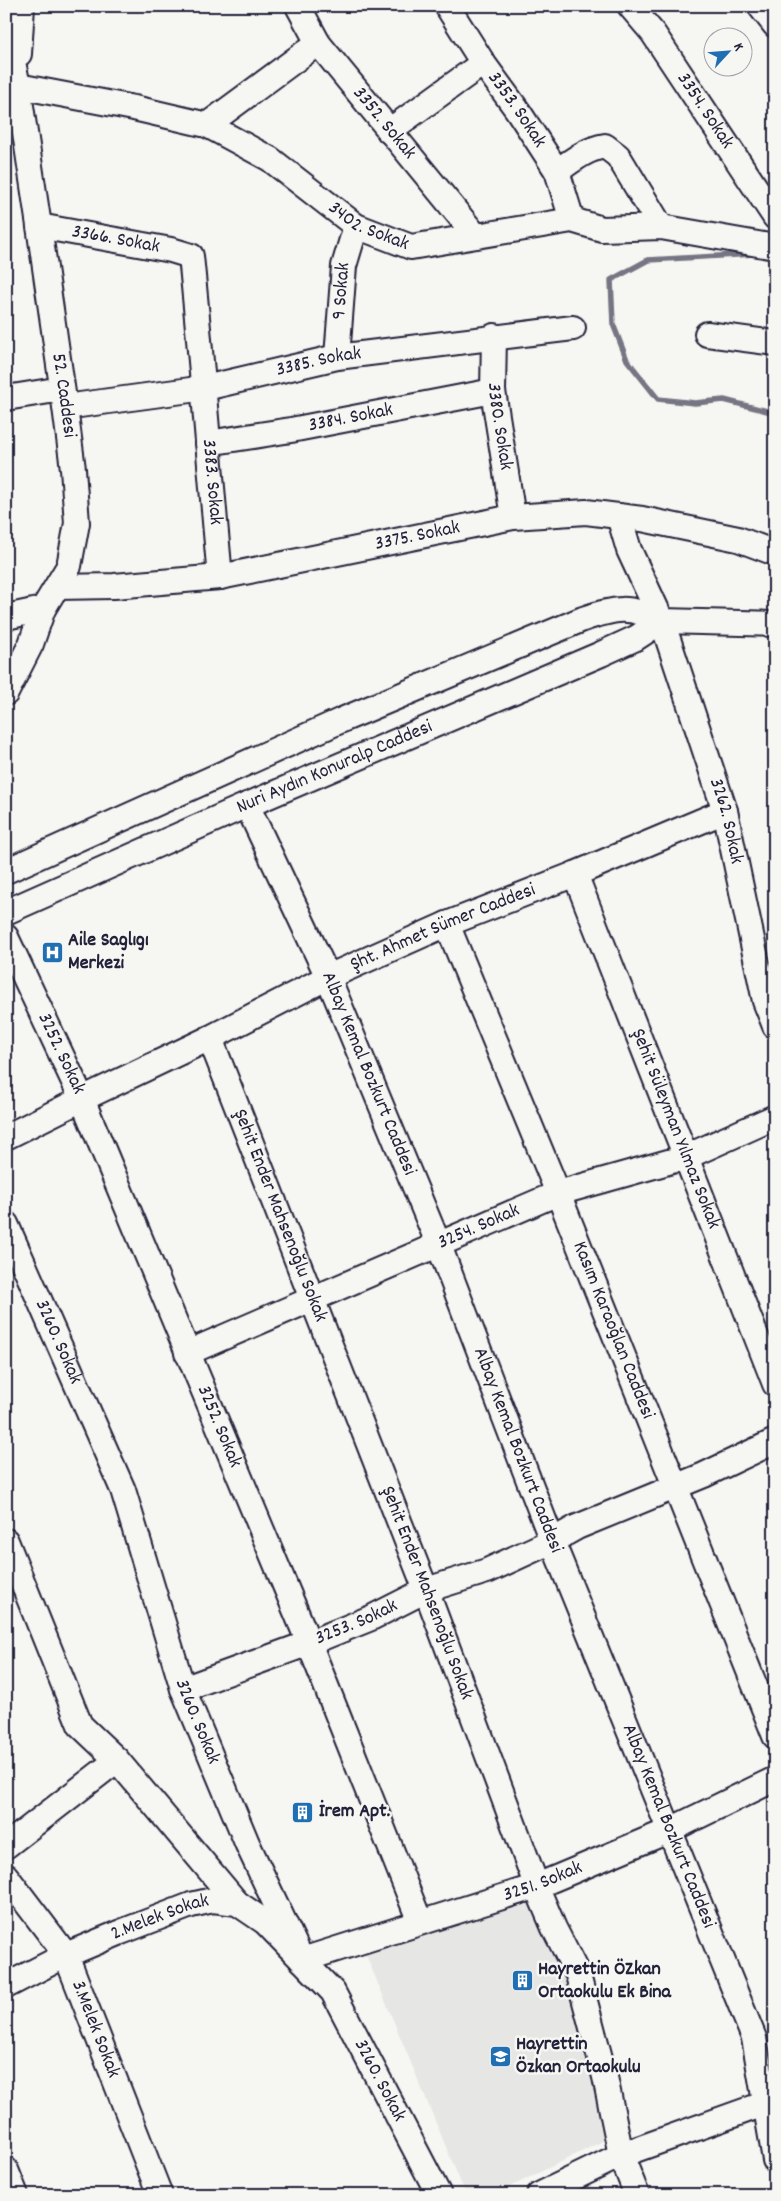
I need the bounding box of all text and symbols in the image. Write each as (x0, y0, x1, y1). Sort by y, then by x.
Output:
north arrow (704, 28, 754, 78)
text: K (727, 40, 749, 55)
street label: 3353. Sokak (480, 66, 553, 154)
street label: 3354. Sokak (669, 67, 740, 155)
street label: 3352. Sokak (345, 81, 422, 166)
street label: 3402. Sokak (322, 195, 413, 259)
street label: 3366. Sokak (70, 218, 162, 262)
street label: 9 Sokak (326, 262, 358, 321)
street label: 3385. Sokak (273, 340, 363, 385)
street label: 52. Caddesi (43, 351, 83, 440)
street label: 3380. Sokak (479, 383, 519, 472)
street label: 3384. Sokak (306, 397, 396, 440)
street label: 3383. Sokak (194, 438, 229, 526)
street label: 3375. Sokak (372, 514, 463, 559)
street label: Nuri Aydın Konuralp Caddesi (232, 713, 437, 822)
street label: 3262. Sokak (701, 775, 750, 867)
street label: Şht. Ahmet Sümer Caddesi (346, 877, 540, 979)
place label: Aile Saglıgı Merkezi (68, 927, 149, 978)
hospital icon: Aile Saglıgı Merkezi (40, 941, 64, 965)
street label: Albay Kemal Bozkurt Caddesi (313, 968, 423, 1180)
street label: 3252. Sokak (30, 1008, 92, 1099)
street label: Şehit Süleyman Yılmaz Sokak (623, 1025, 727, 1233)
street label: Şehit Ender Mahsenoğlu Sokak (225, 1105, 334, 1326)
street label: 3254. Sokak (434, 1197, 524, 1257)
street label: Kasım Karaoğlan Caddesi (565, 1237, 661, 1424)
street label: 3260. Sokak (27, 1295, 89, 1389)
street label: Albay Kemal Bozkurt Caddesi (465, 1343, 570, 1558)
street label: 3252. Sokak (189, 1381, 248, 1472)
street label: Şehit Ender Mahsenoğlu Sokak (373, 1482, 480, 1704)
street label: 3253. Sokak (311, 1593, 403, 1653)
street label: 3260. Sokak (167, 1676, 227, 1769)
street label: Albay Kemal Bozkurt Caddesi (614, 1720, 722, 1933)
place label: İrem Apt. (319, 1798, 390, 1826)
building icon: İrem Apt. (291, 1800, 315, 1824)
street label: 3251. Sokak (500, 1854, 587, 1910)
street label: 2.Melek Sokak (107, 1887, 212, 1949)
place label: Hayrettin ÖZkan Ortaokulu Ek Bina (538, 1956, 672, 2007)
building icon: Hayrettin ÖZkan Ortaokulu Ek Bina (510, 1969, 534, 1993)
street label: 3.Melek Sokak (63, 1976, 127, 2082)
place label: Hayrettin Özkan Ortaokulu (516, 2031, 641, 2082)
street label: 3260. Sokak (346, 2034, 412, 2127)
school or university icon: Hayrettin Özkan Ortaokulu (488, 2045, 512, 2069)

